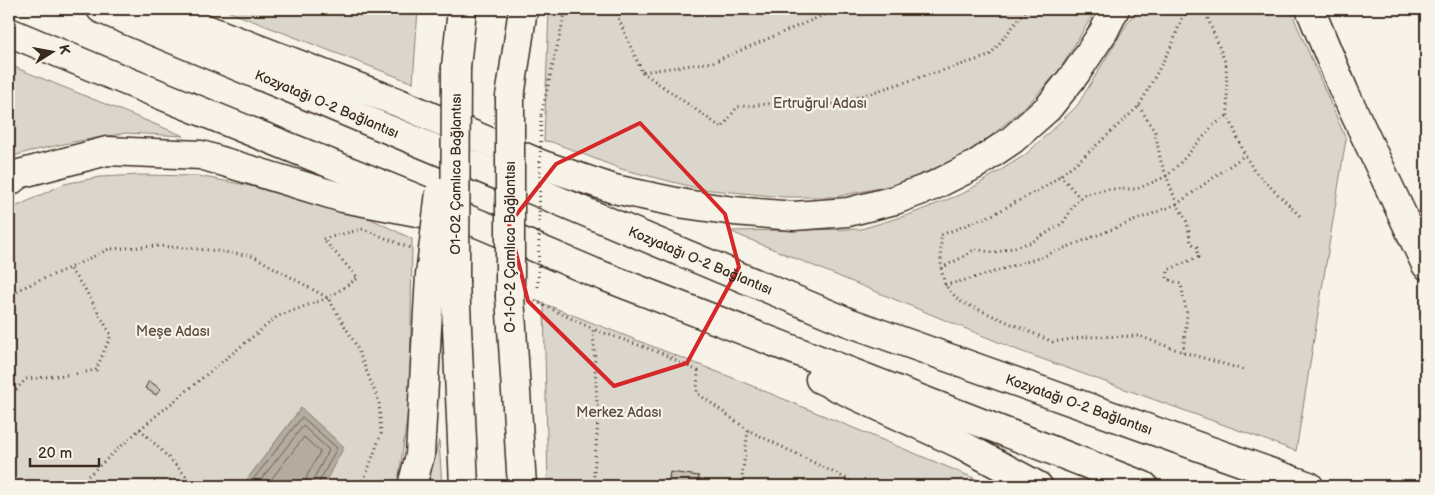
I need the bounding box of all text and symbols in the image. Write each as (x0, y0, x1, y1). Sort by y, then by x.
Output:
north arrow (28, 28, 78, 78)
text: K (55, 43, 74, 56)
street label: Kozyatağı O-2 Bağlantısı (252, 66, 401, 142)
street label: O1-O2 Çamlıca Bağlantısı (447, 93, 465, 255)
park label: Ertruğrul Adası (773, 95, 867, 112)
street label: O-1-O-2 Çamlıca Bağlantısı (502, 161, 519, 333)
street label: Kozyatağı O-2 Bağlantısı (626, 223, 775, 298)
park label: Meşe Adası (136, 323, 210, 340)
street label: Kozyatağı O-2 Bağlantısı (1003, 371, 1154, 439)
park label: Merkez Adası (576, 404, 662, 421)
scale bar (30, 435, 99, 467)
text: 20 m (38, 444, 72, 463)

